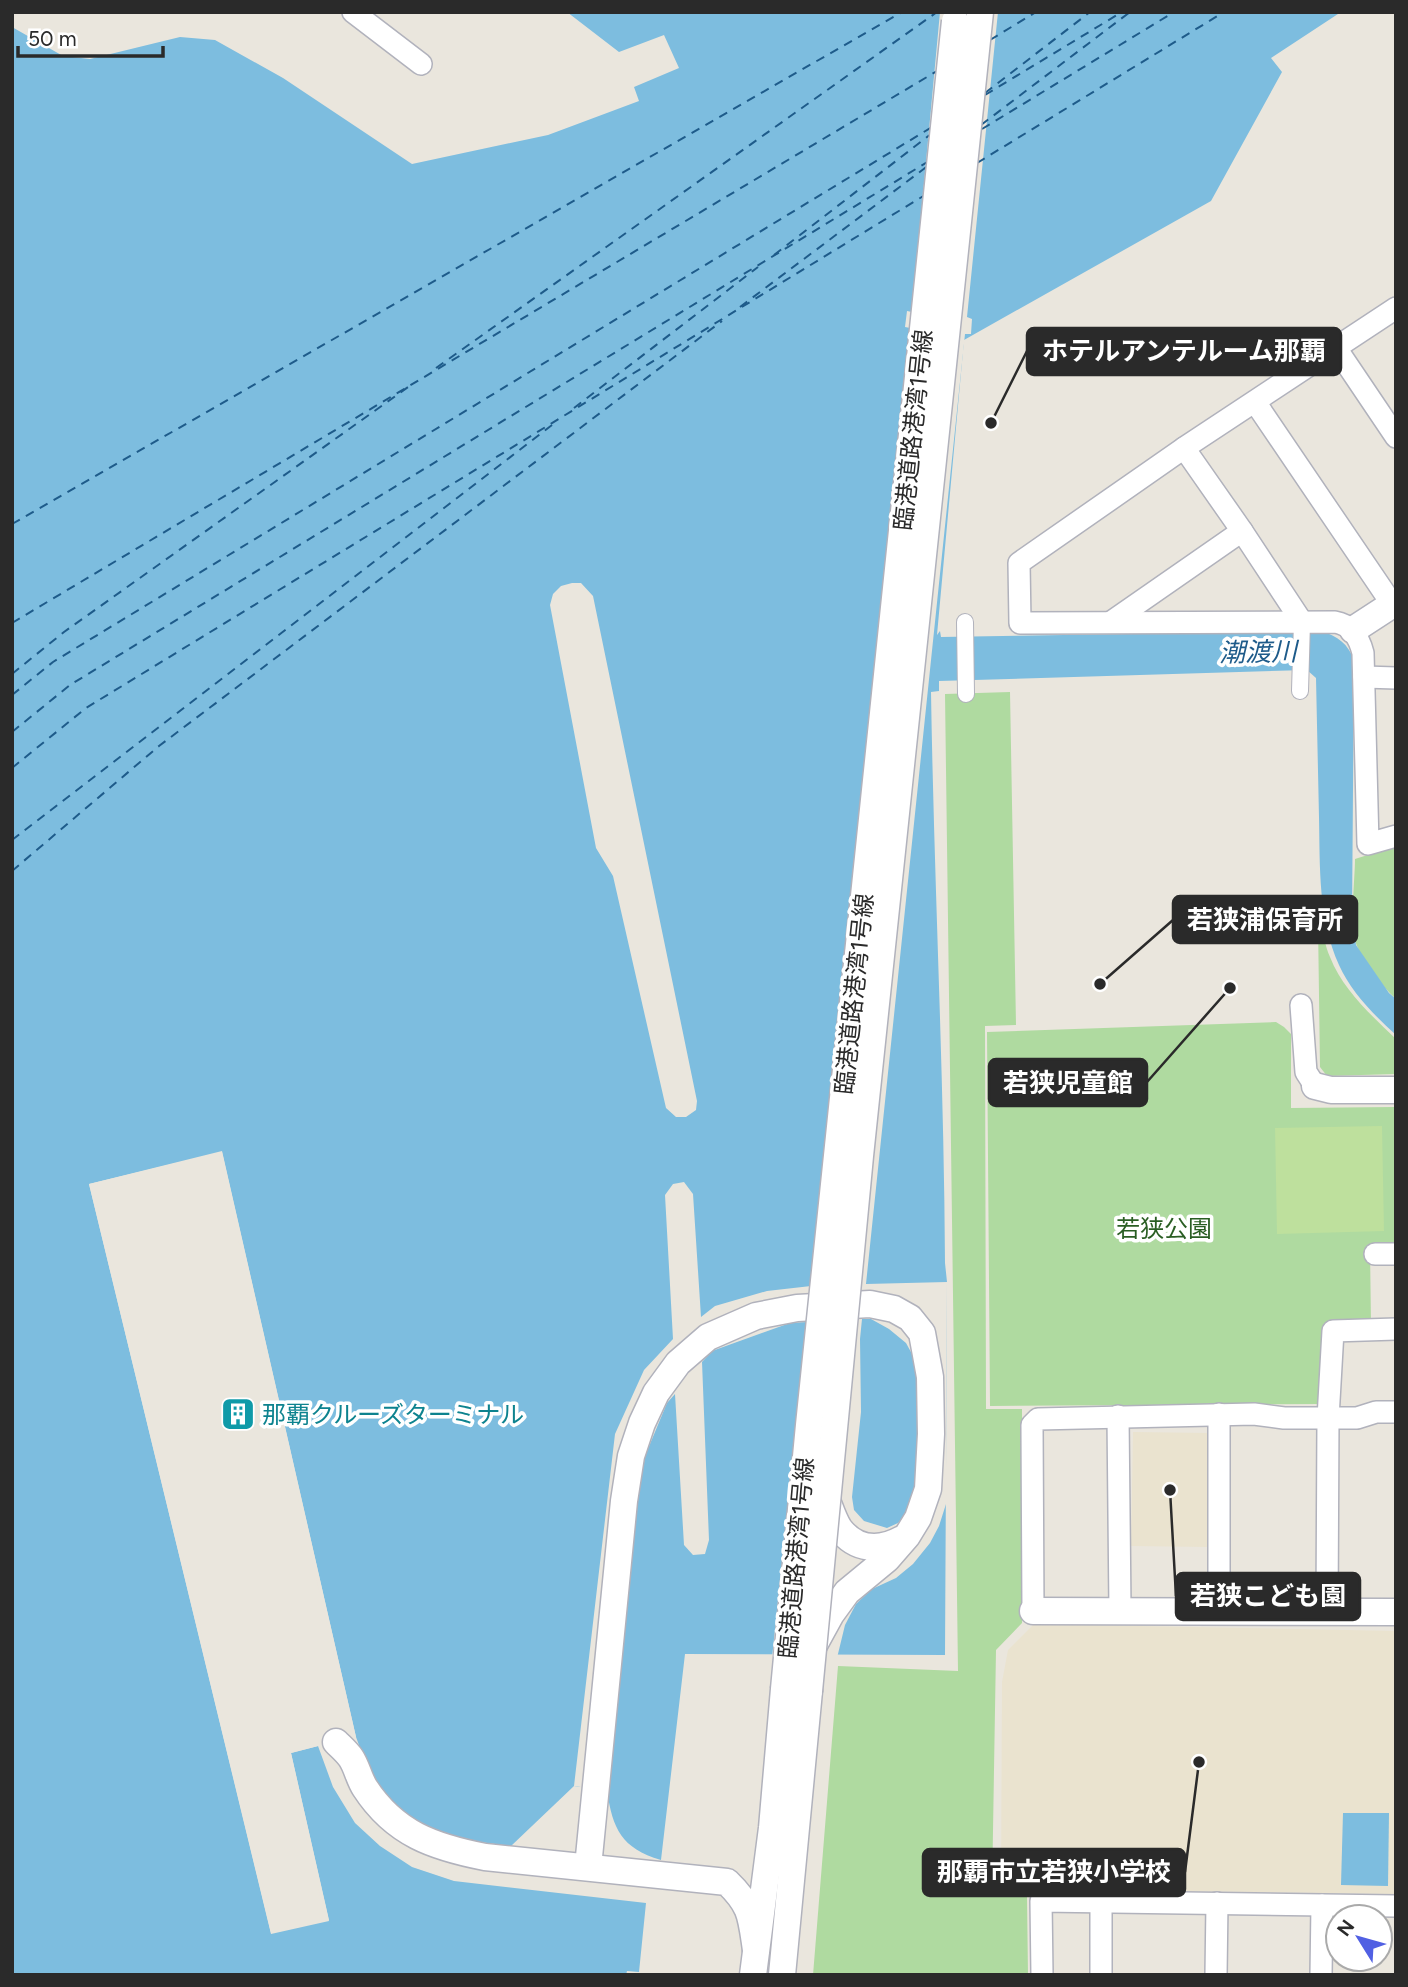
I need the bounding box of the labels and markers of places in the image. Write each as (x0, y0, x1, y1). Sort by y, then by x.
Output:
callout: ホテルアンテルーム那覇 (1027, 328, 1341, 375)
callout: 若狭浦保育所 (1173, 896, 1357, 943)
callout: 若狭児童館 (989, 1059, 1147, 1106)
building icon: 那覇クルーズターミナル (219, 1395, 257, 1433)
place label: 那覇クルーズターミナル (262, 1400, 524, 1429)
callout: 若狭こども園 (1176, 1573, 1360, 1620)
callout: 那覇市立若狭小学校 (923, 1849, 1185, 1896)

